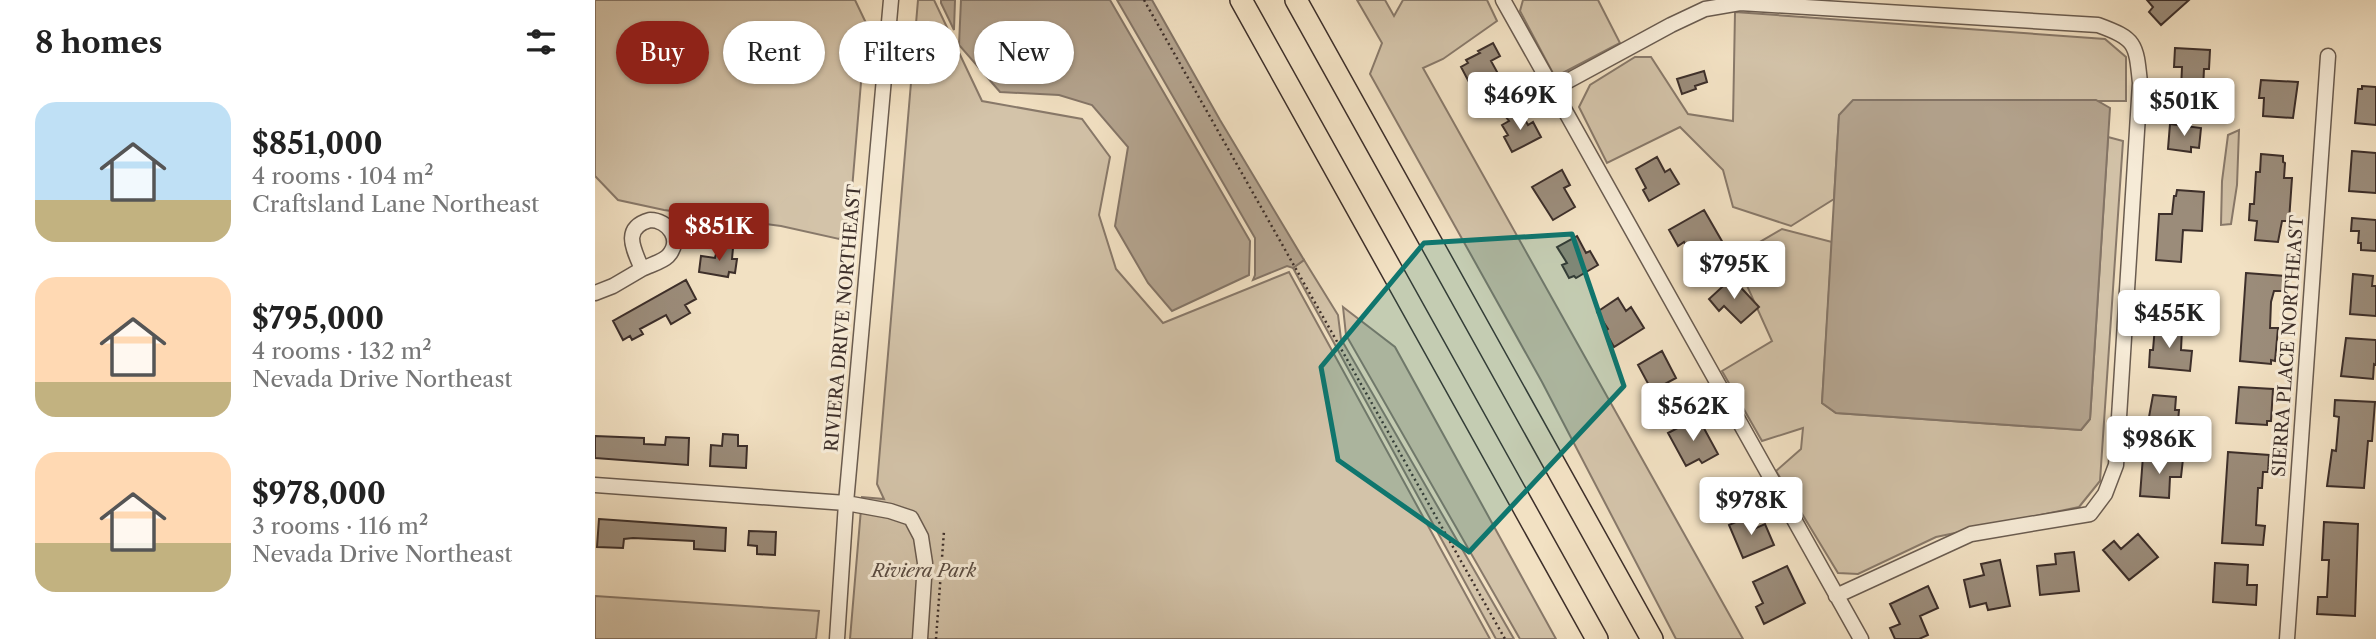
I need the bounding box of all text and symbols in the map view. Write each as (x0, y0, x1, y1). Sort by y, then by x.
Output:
chip: Buy (616, 21, 709, 84)
chip: Rent (723, 21, 825, 84)
chip: Filters (839, 21, 960, 84)
chip: New (974, 21, 1074, 84)
icon: filters (522, 23, 560, 61)
text: 8 homes (35, 24, 162, 61)
pin: $469K (1471, 72, 1569, 132)
pin: $501K (2135, 78, 2233, 138)
text: $469K (1484, 81, 1556, 109)
text: $501K (2150, 87, 2218, 115)
text: $851,000 (252, 125, 383, 162)
icon: home (91, 130, 175, 214)
text: 4 rooms · 104 m² (252, 162, 434, 190)
street label: RIVIERA DRIVE NORTHEAST (820, 183, 866, 453)
text: Craftsland Lane Northeast (252, 190, 539, 218)
pin: $851K (670, 204, 768, 263)
text: $851K (685, 212, 753, 240)
street label: SIERRA PLACE NORTHEAST (2268, 214, 2308, 478)
pin: $795K (1685, 242, 1783, 301)
text: $795K (1699, 250, 1769, 278)
pin: $455K (2120, 290, 2218, 350)
text: $455K (2134, 299, 2204, 327)
text: $795,000 (252, 300, 384, 337)
icon: home (91, 305, 175, 389)
text: 4 rooms · 132 m² (252, 337, 432, 365)
text: Nevada Drive Northeast (252, 365, 512, 393)
pin: $562K (1644, 384, 1742, 443)
text: $562K (1657, 392, 1729, 420)
pin: $986K (2110, 416, 2208, 476)
text: $986K (2123, 425, 2195, 453)
text: $978,000 (252, 475, 386, 512)
pin: $978K (1702, 477, 1800, 537)
icon: home (91, 480, 175, 564)
text: $978K (1715, 486, 1787, 514)
text: 3 rooms · 116 m² (252, 512, 428, 540)
text: Nevada Drive Northeast (252, 540, 512, 568)
park label: Riviera Park (870, 560, 977, 582)

